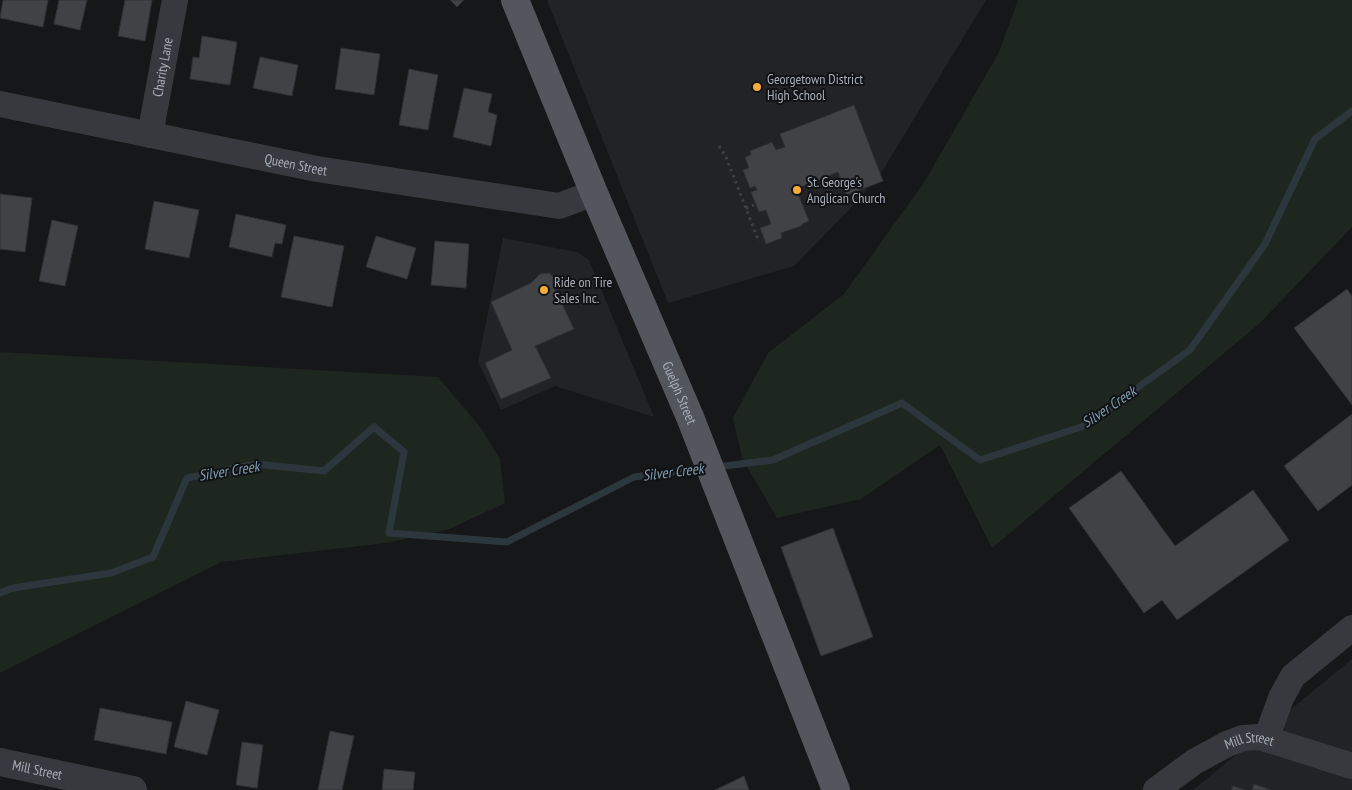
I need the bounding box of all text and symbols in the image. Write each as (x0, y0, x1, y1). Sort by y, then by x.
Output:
street label: Charity Lane (148, 36, 177, 98)
place label: Georgetown District High School (767, 70, 863, 104)
marker: Georgetown District High School (751, 81, 763, 93)
street label: Queen Street (263, 149, 328, 179)
place label: St. George's Anglican Church (807, 173, 885, 207)
marker: St. George's Anglican Church (791, 184, 803, 196)
place label: Ride on Tire Sales Inc. (554, 273, 612, 307)
marker: Ride on Tire Sales Inc. (538, 284, 550, 296)
street label: Guelph Street (658, 359, 701, 427)
water label: Silver Creek (1078, 380, 1141, 432)
water label: Silver Creek (197, 456, 263, 485)
water label: Silver Creek (641, 458, 707, 485)
street label: Mill Street (1222, 728, 1277, 753)
street label: Mill Street (11, 756, 64, 784)

